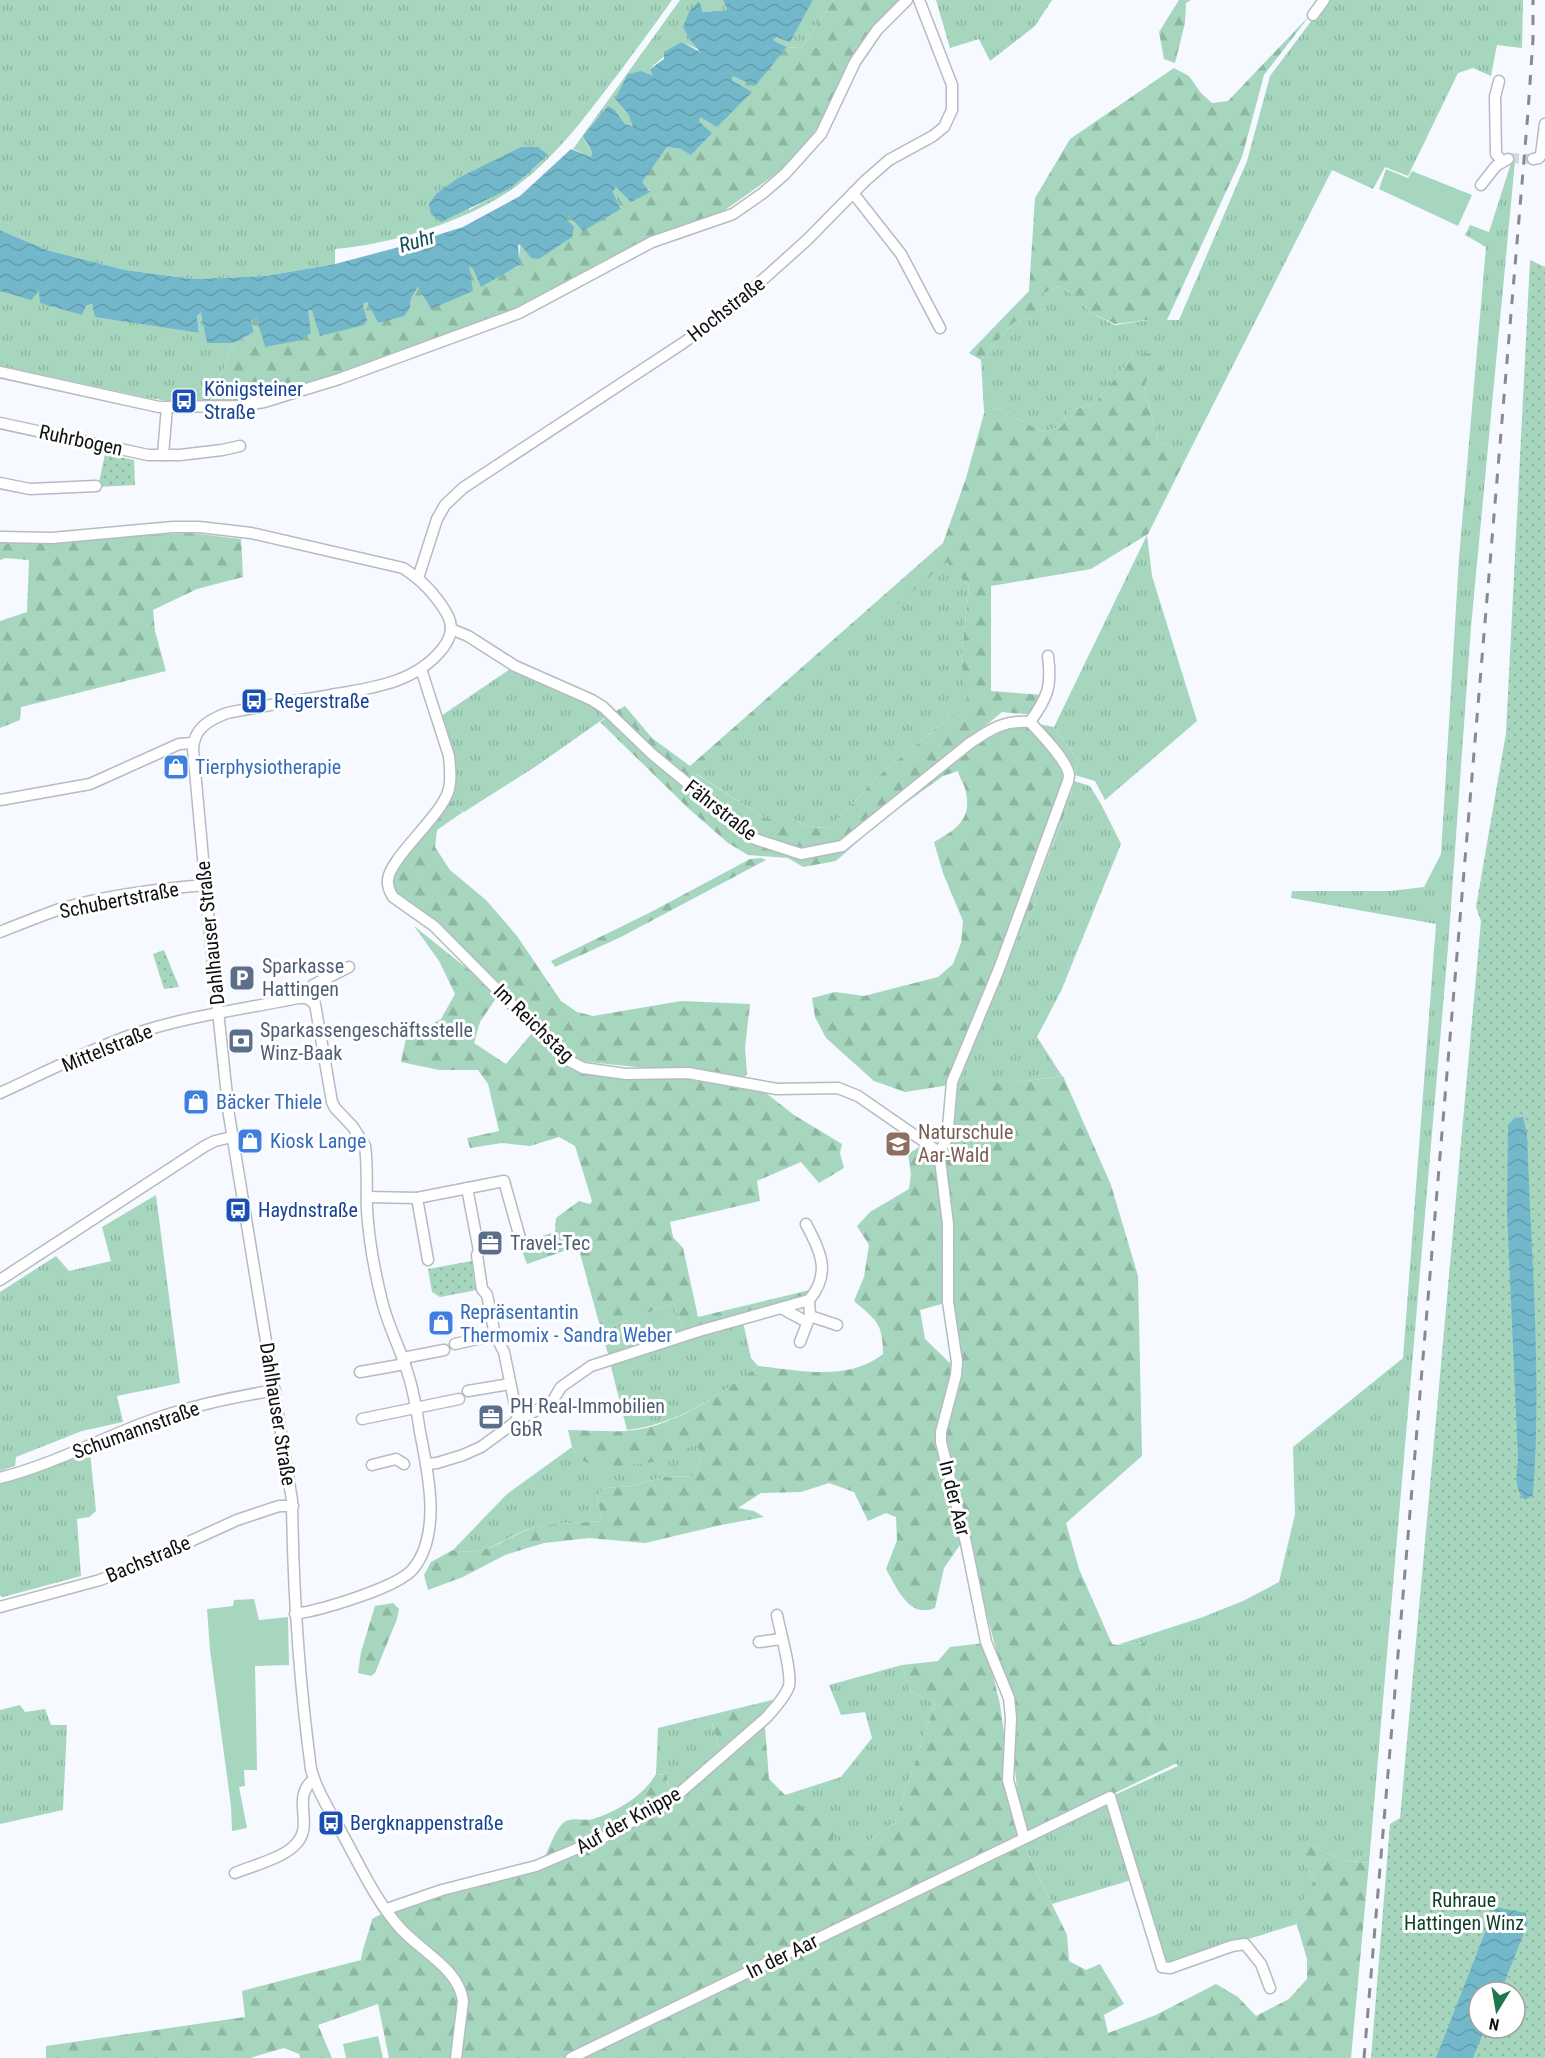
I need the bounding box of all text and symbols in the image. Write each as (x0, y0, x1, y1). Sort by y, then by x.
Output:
water label: Ruhr (396, 224, 439, 258)
street label: Hochstraße (683, 271, 769, 347)
place label: Königsteiner Straße (204, 377, 303, 424)
bus stop icon: Königsteiner Straße (169, 386, 199, 416)
street label: Ruhrbogen (37, 419, 125, 461)
bus stop icon: Regerstraße (239, 686, 269, 716)
place label: Regerstraße (274, 689, 369, 713)
shop icon: Tierphysiotherapie (161, 752, 191, 782)
place label: Tierphysiotherapie (195, 755, 341, 779)
street label: Fährstraße (680, 774, 762, 846)
street label: Dahlhauser Straße (191, 860, 229, 1006)
street label: Schubertstraße (57, 877, 181, 923)
place label: Sparkasse Hattingen (262, 954, 344, 1001)
parking icon: Sparkasse Hattingen (227, 963, 257, 993)
street label: Im Reichstag (489, 979, 579, 1067)
place label: Sparkassengeschäftsstelle Winz-Baak (260, 1018, 473, 1065)
street label: Mittelstraße (58, 1019, 156, 1077)
bank icon: Sparkassengeschäftsstelle Winz-Baak (226, 1026, 256, 1056)
shop icon: Bäcker Thiele (181, 1087, 211, 1117)
place label: Bäcker Thiele (216, 1090, 322, 1114)
place label: Naturschule Aar-Wald (918, 1120, 1013, 1167)
shop icon: Kiosk Lange (235, 1126, 265, 1156)
place label: Kiosk Lange (270, 1129, 366, 1153)
school or university icon: Naturschule Aar-Wald (883, 1129, 913, 1159)
bus stop icon: Haydnstraße (223, 1195, 253, 1225)
place label: Haydnstraße (258, 1198, 358, 1222)
office icon: Travel-Tec (475, 1228, 505, 1258)
place label: Travel-Tec (510, 1231, 590, 1255)
place label: Repräsentantin Thermomix - Sandra Weber (460, 1300, 672, 1347)
shop icon: Repräsentantin Thermomix - Sandra Weber (426, 1308, 456, 1338)
street label: Dahlhauser Straße (255, 1341, 301, 1487)
place label: PH Real-Immobilien GbR (510, 1394, 665, 1441)
street label: Schumannstraße (69, 1396, 203, 1464)
office icon: PH Real-Immobilien GbR (476, 1402, 506, 1432)
street label: In der Aar (934, 1458, 976, 1538)
street label: Bachstraße (102, 1530, 194, 1588)
street label: Auf der Knippe (571, 1781, 685, 1859)
bus stop icon: Bergknappenstraße (316, 1808, 346, 1838)
place label: Bergknappenstraße (350, 1811, 503, 1835)
park label: Ruhraue Hattingen Winz (1404, 1888, 1524, 1935)
street label: In der Aar (742, 1928, 822, 1984)
north arrow (1467, 1980, 1527, 2040)
text: N (1488, 2014, 1501, 2034)

